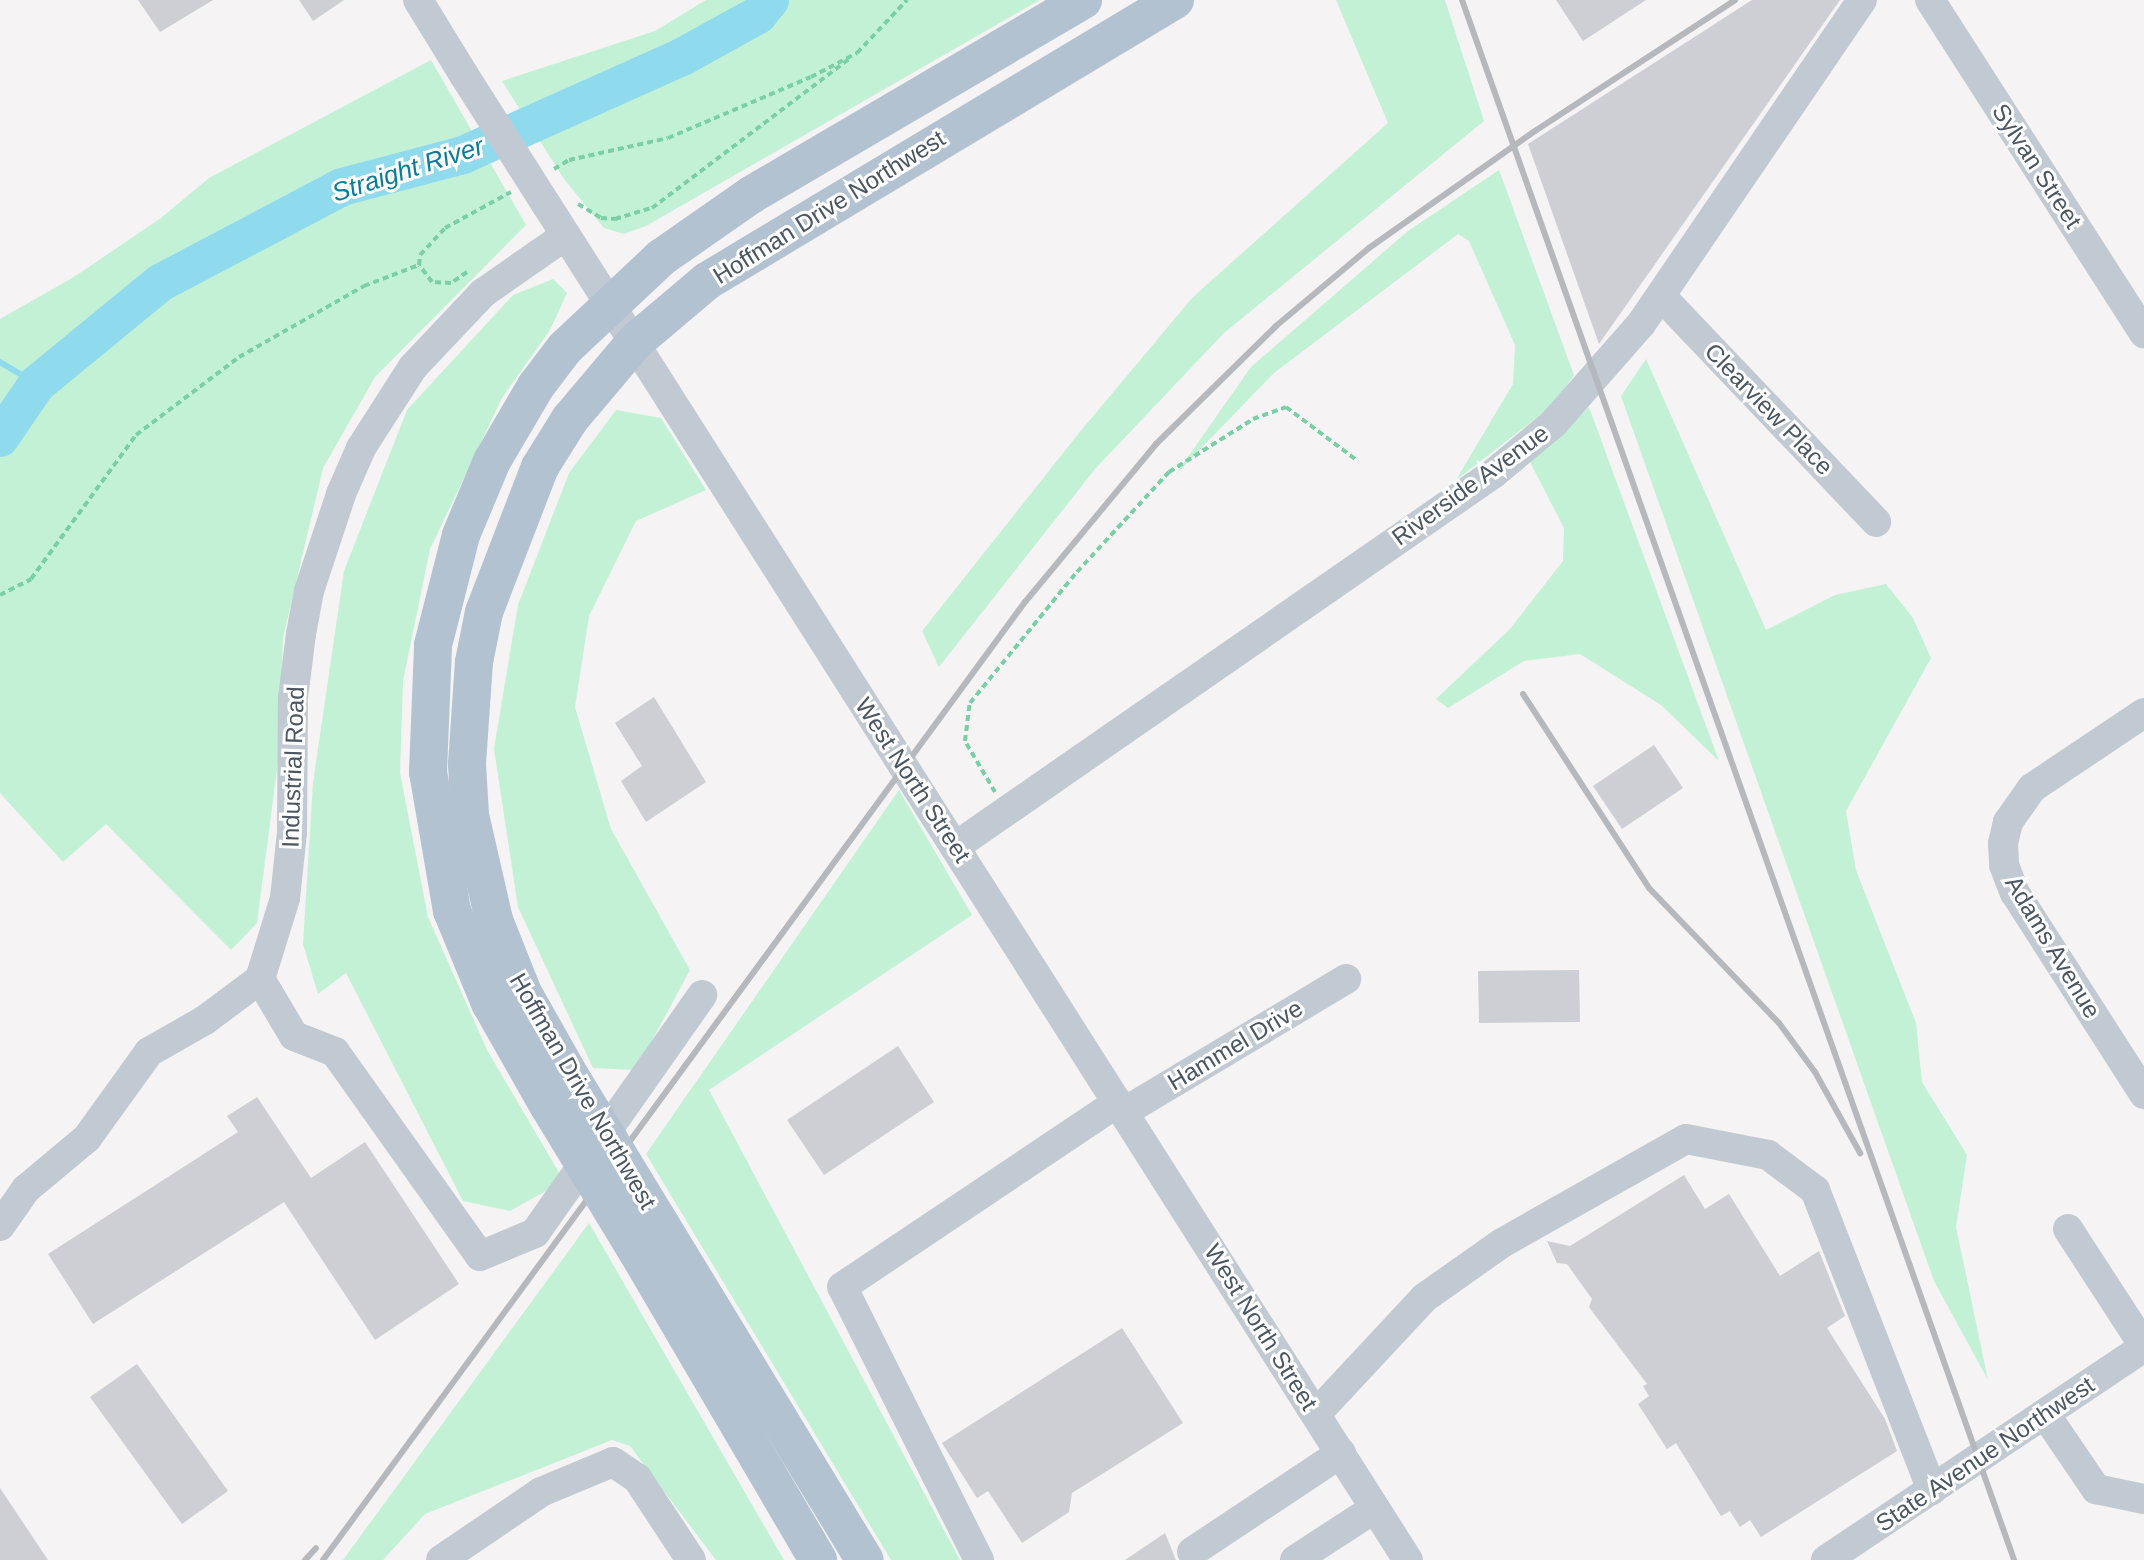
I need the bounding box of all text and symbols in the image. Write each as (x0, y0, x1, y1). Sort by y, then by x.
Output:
street label: Sylvan Street (1986, 98, 2088, 234)
street label: Hoffman Drive Northwest (708, 124, 950, 290)
water label: Straight River (328, 131, 488, 209)
street label: Clearview Place (1699, 337, 1839, 481)
street label: Riverside Avenue (1386, 418, 1554, 552)
street label: Industrial Road (276, 686, 310, 848)
street label: West North Street (849, 692, 977, 868)
street label: Adams Avenue (1999, 870, 2107, 1024)
street label: Hoffman Drive Northwest (504, 968, 662, 1214)
street label: Hammel Drive (1162, 994, 1308, 1096)
street label: West North Street (1198, 1239, 1324, 1415)
street label: State Avenue Northwest (1870, 1370, 2100, 1538)

